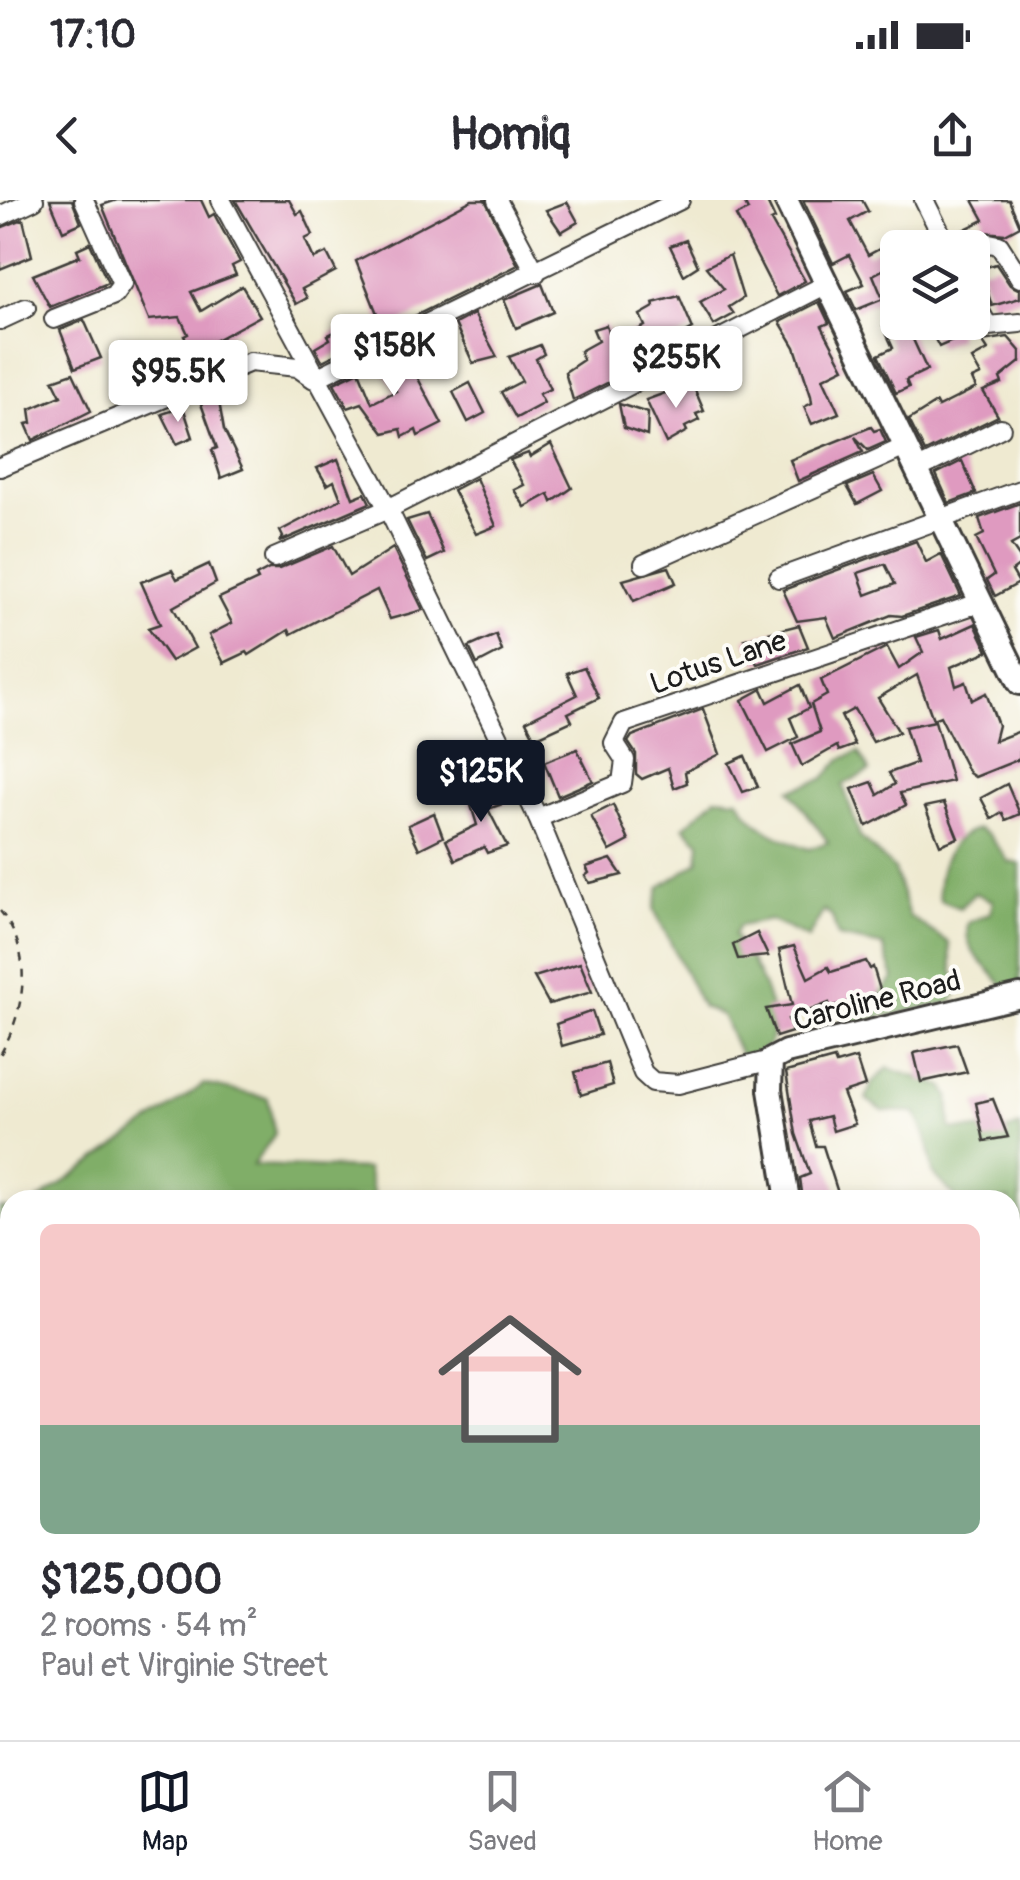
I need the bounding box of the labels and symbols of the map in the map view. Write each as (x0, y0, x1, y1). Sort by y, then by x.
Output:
pin: $158K (324, 314, 464, 399)
pin: $255K (606, 326, 746, 411)
pin: $95.5K (97, 340, 259, 425)
street label: Lotus Lane (645, 622, 791, 703)
pin: $125K (411, 740, 551, 825)
street label: Caroline Road (790, 962, 965, 1039)

